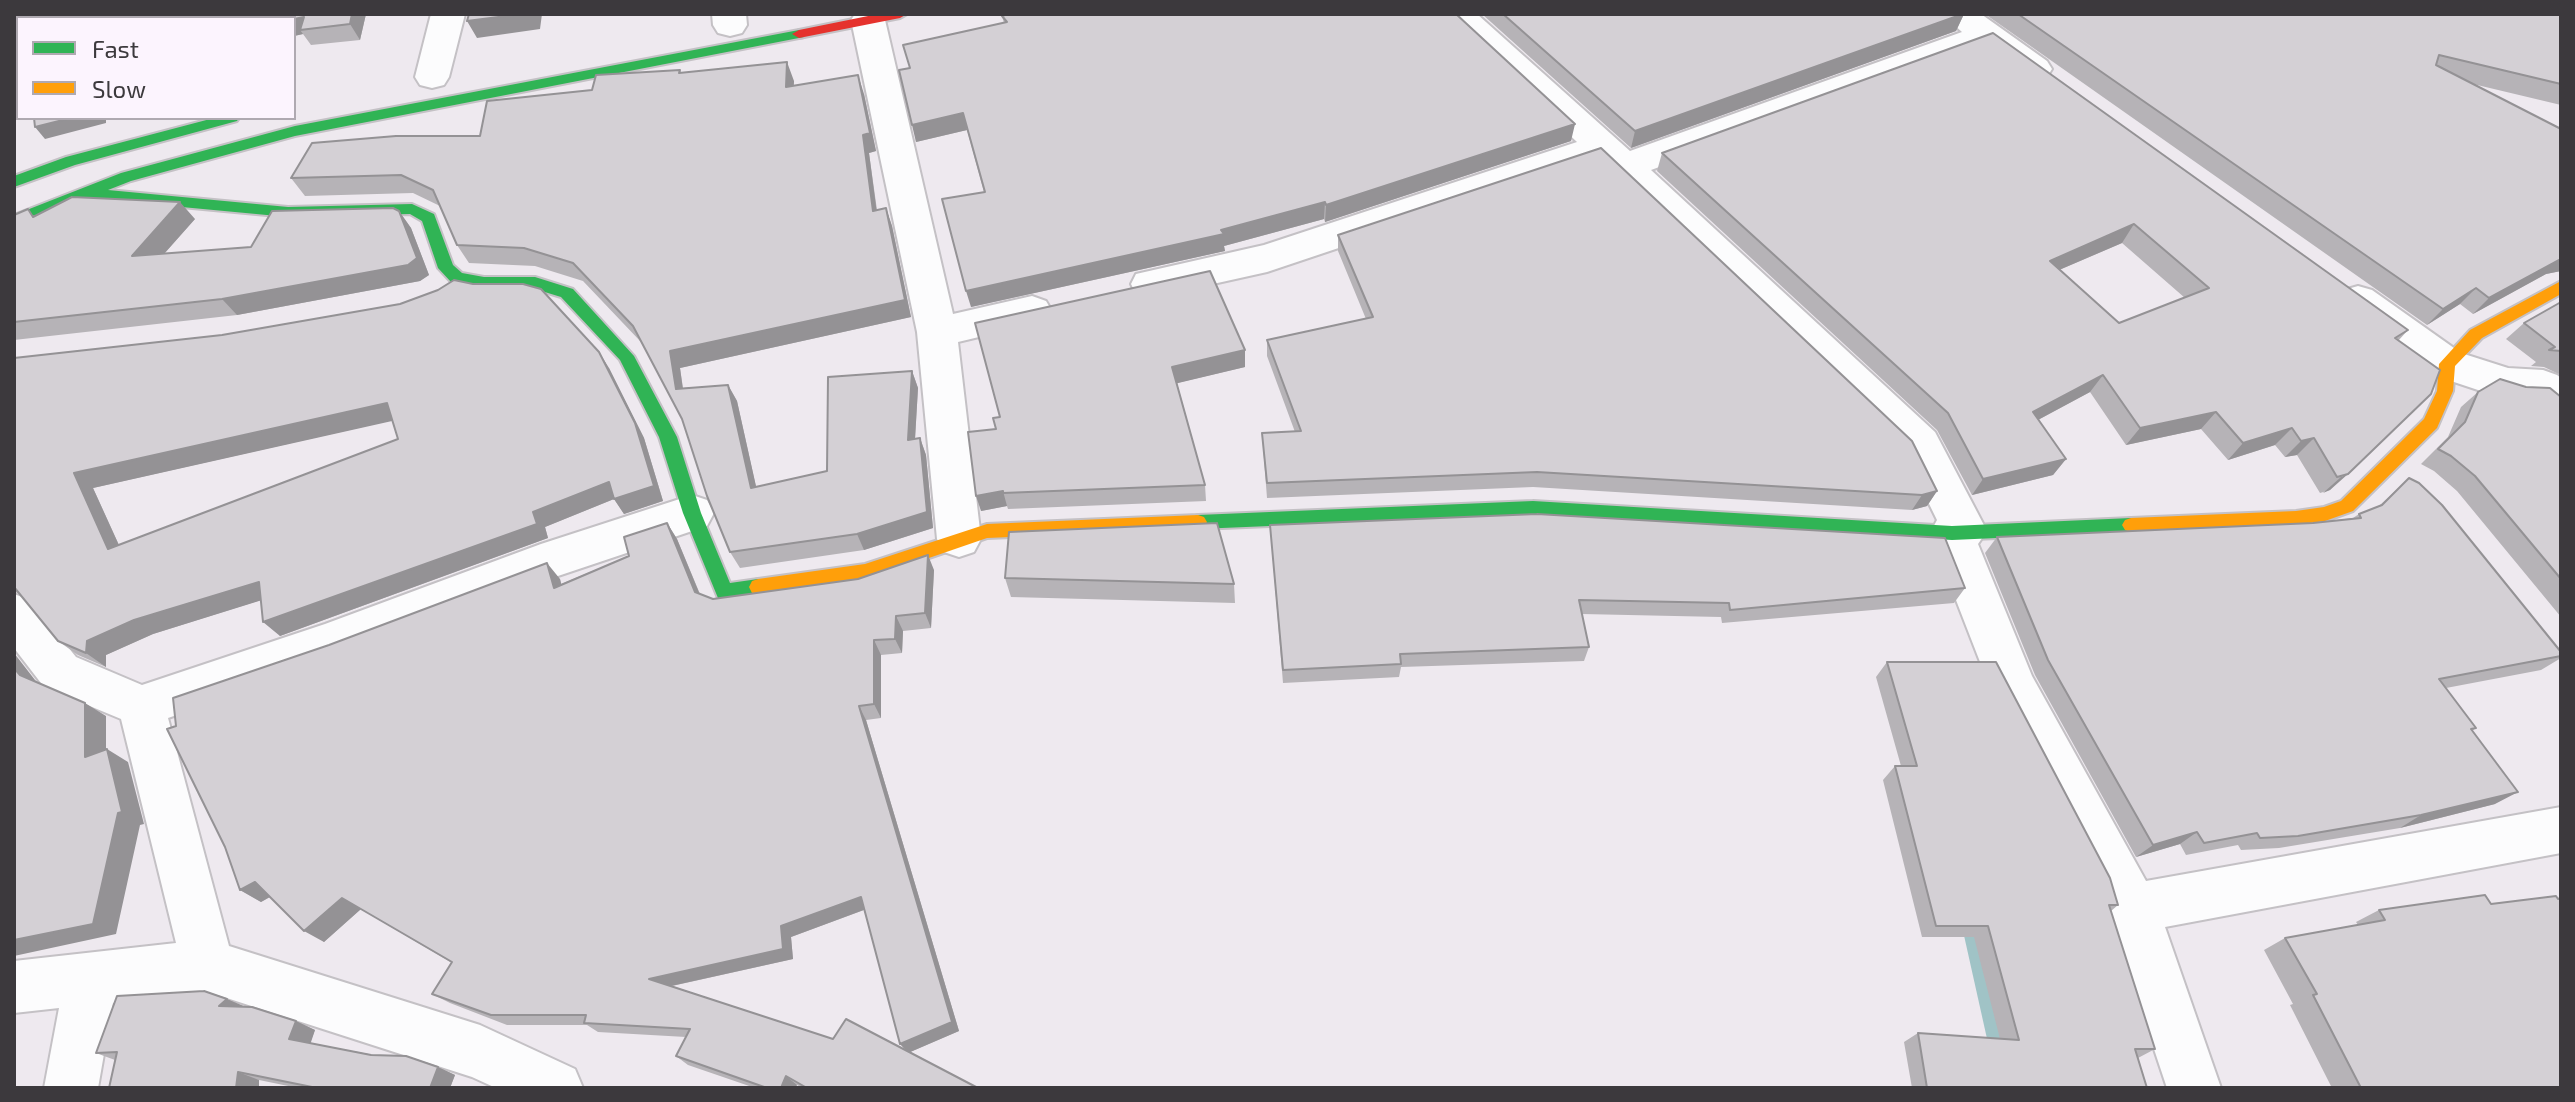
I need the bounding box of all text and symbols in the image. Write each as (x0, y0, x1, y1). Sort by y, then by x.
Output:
legend (16, 16, 296, 120)
text: Fast (92, 34, 139, 63)
text: Slow (92, 74, 146, 103)

